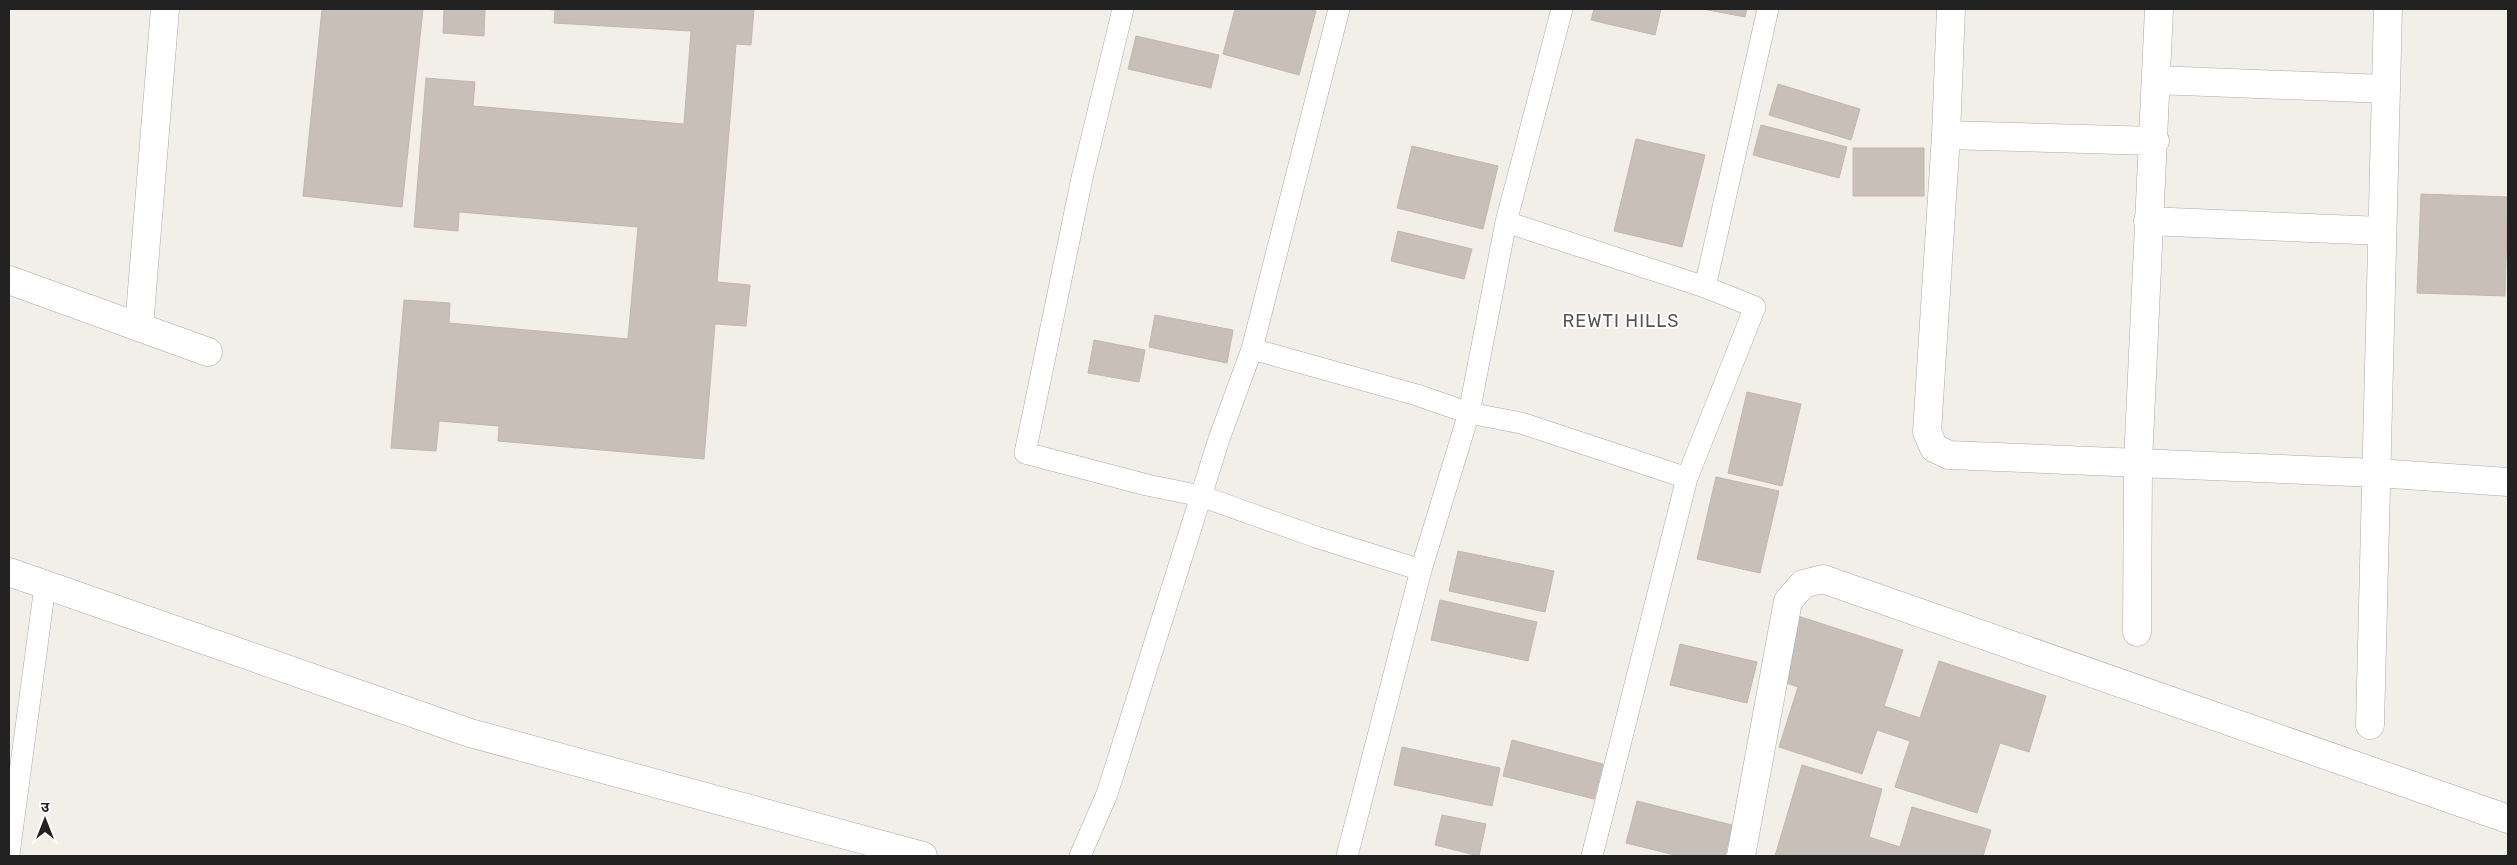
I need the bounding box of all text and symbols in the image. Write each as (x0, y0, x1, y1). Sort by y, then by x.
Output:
district label: REWTI HILLS (1562, 310, 1680, 332)
north arrow (20, 795, 70, 845)
text: उ (41, 799, 50, 816)

